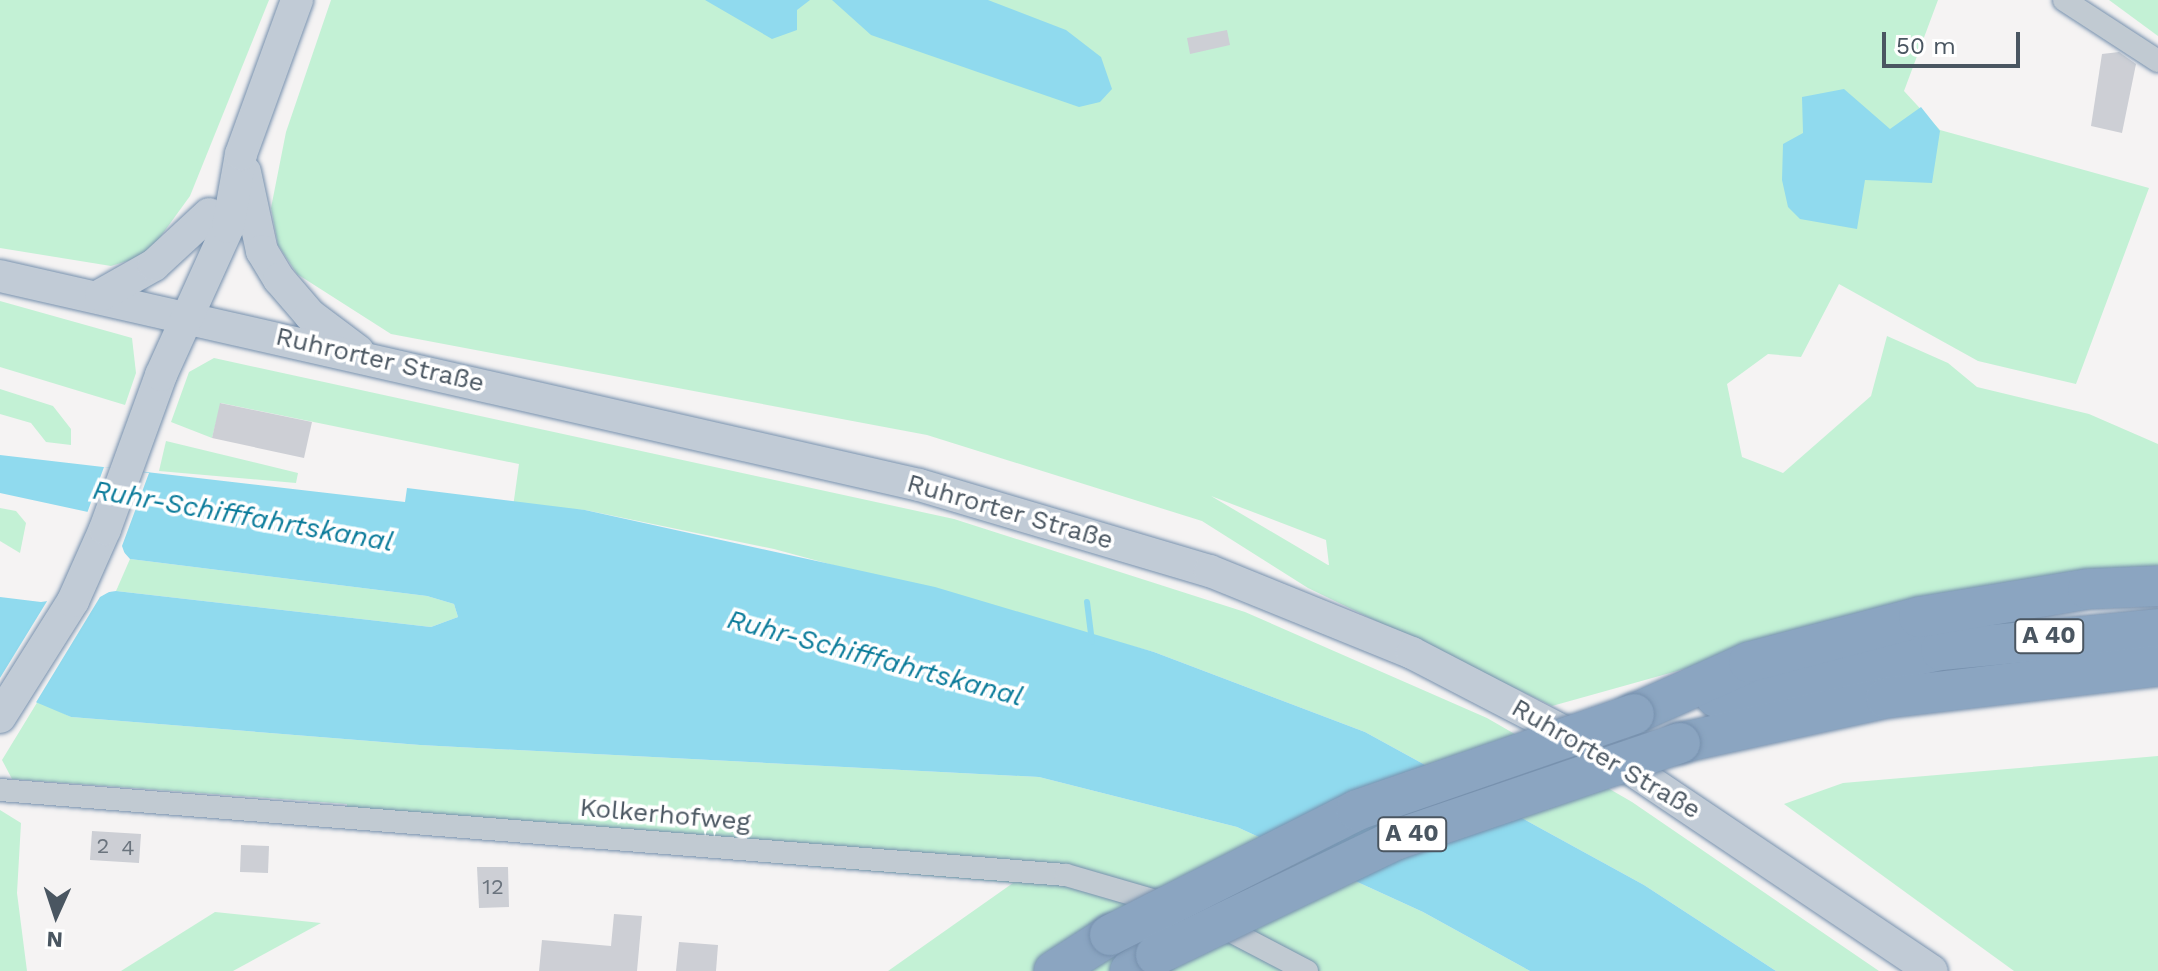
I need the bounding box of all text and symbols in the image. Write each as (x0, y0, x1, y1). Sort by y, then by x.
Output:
scale bar (1886, 16, 2024, 66)
text: 50 m (1896, 32, 1956, 60)
street label: Ruhrorter Straße (272, 321, 488, 399)
street label: Ruhrorter Straße (903, 468, 1117, 556)
water label: Ruhr-Schifffahrtskanal (90, 473, 396, 559)
water label: Ruhr-Schifffahrtskanal (724, 602, 1026, 714)
road number: A 40 (2013, 616, 2085, 656)
street label: Ruhrorter Straße (1506, 692, 1706, 826)
street label: Kolkerhofweg (578, 792, 752, 838)
road number: A 40 (1376, 814, 1448, 854)
house number: 2 (97, 833, 109, 859)
house number: 4 (121, 835, 135, 861)
house number: 12 (482, 874, 504, 900)
north arrow (16, 875, 96, 955)
text: N (46, 927, 64, 952)

